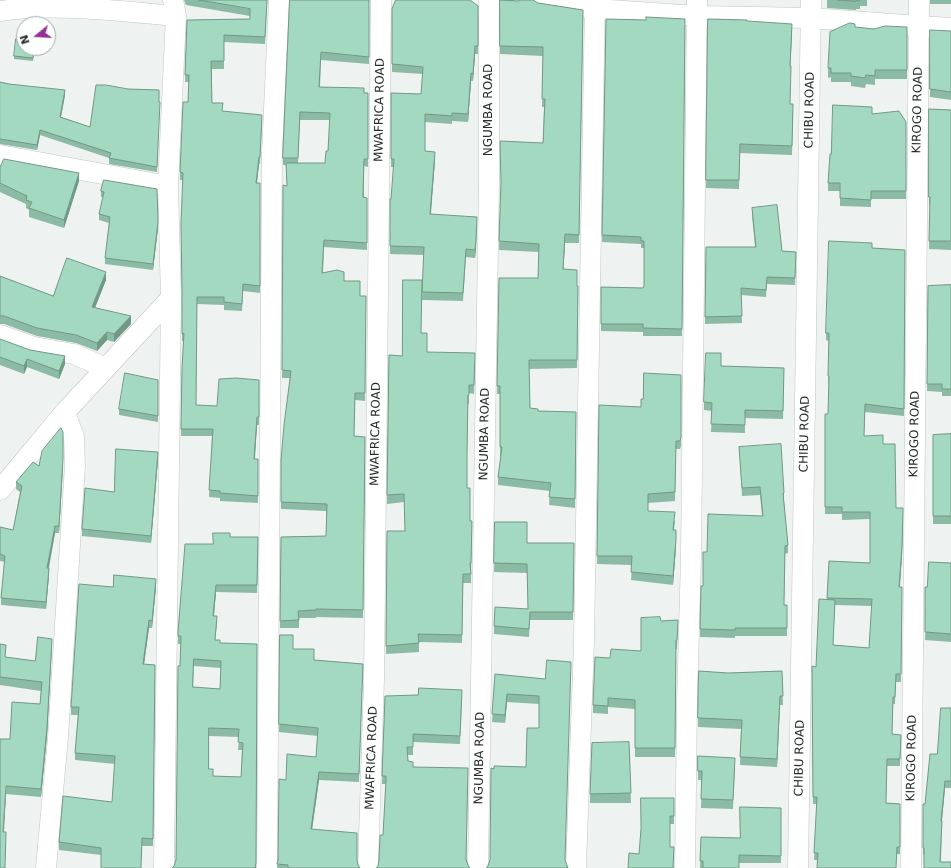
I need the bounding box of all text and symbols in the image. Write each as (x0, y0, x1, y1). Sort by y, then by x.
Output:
north arrow (16, 16, 56, 56)
text: N (17, 33, 33, 46)
street label: MWAFRICA ROAD (372, 58, 388, 162)
street label: NGUMBA ROAD (482, 64, 496, 156)
street label: KIROGO ROAD (910, 66, 926, 154)
street label: CHIBU ROAD (802, 71, 818, 149)
street label: MWAFRICA ROAD (368, 382, 384, 486)
street label: NGUMBA ROAD (477, 388, 493, 480)
street label: KIROGO ROAD (907, 390, 923, 478)
street label: CHIBU ROAD (797, 395, 813, 473)
street label: MWAFRICA ROAD (363, 706, 381, 810)
street label: NGUMBA ROAD (472, 712, 488, 804)
street label: KIROGO ROAD (904, 714, 920, 802)
street label: CHIBU ROAD (792, 719, 808, 797)

